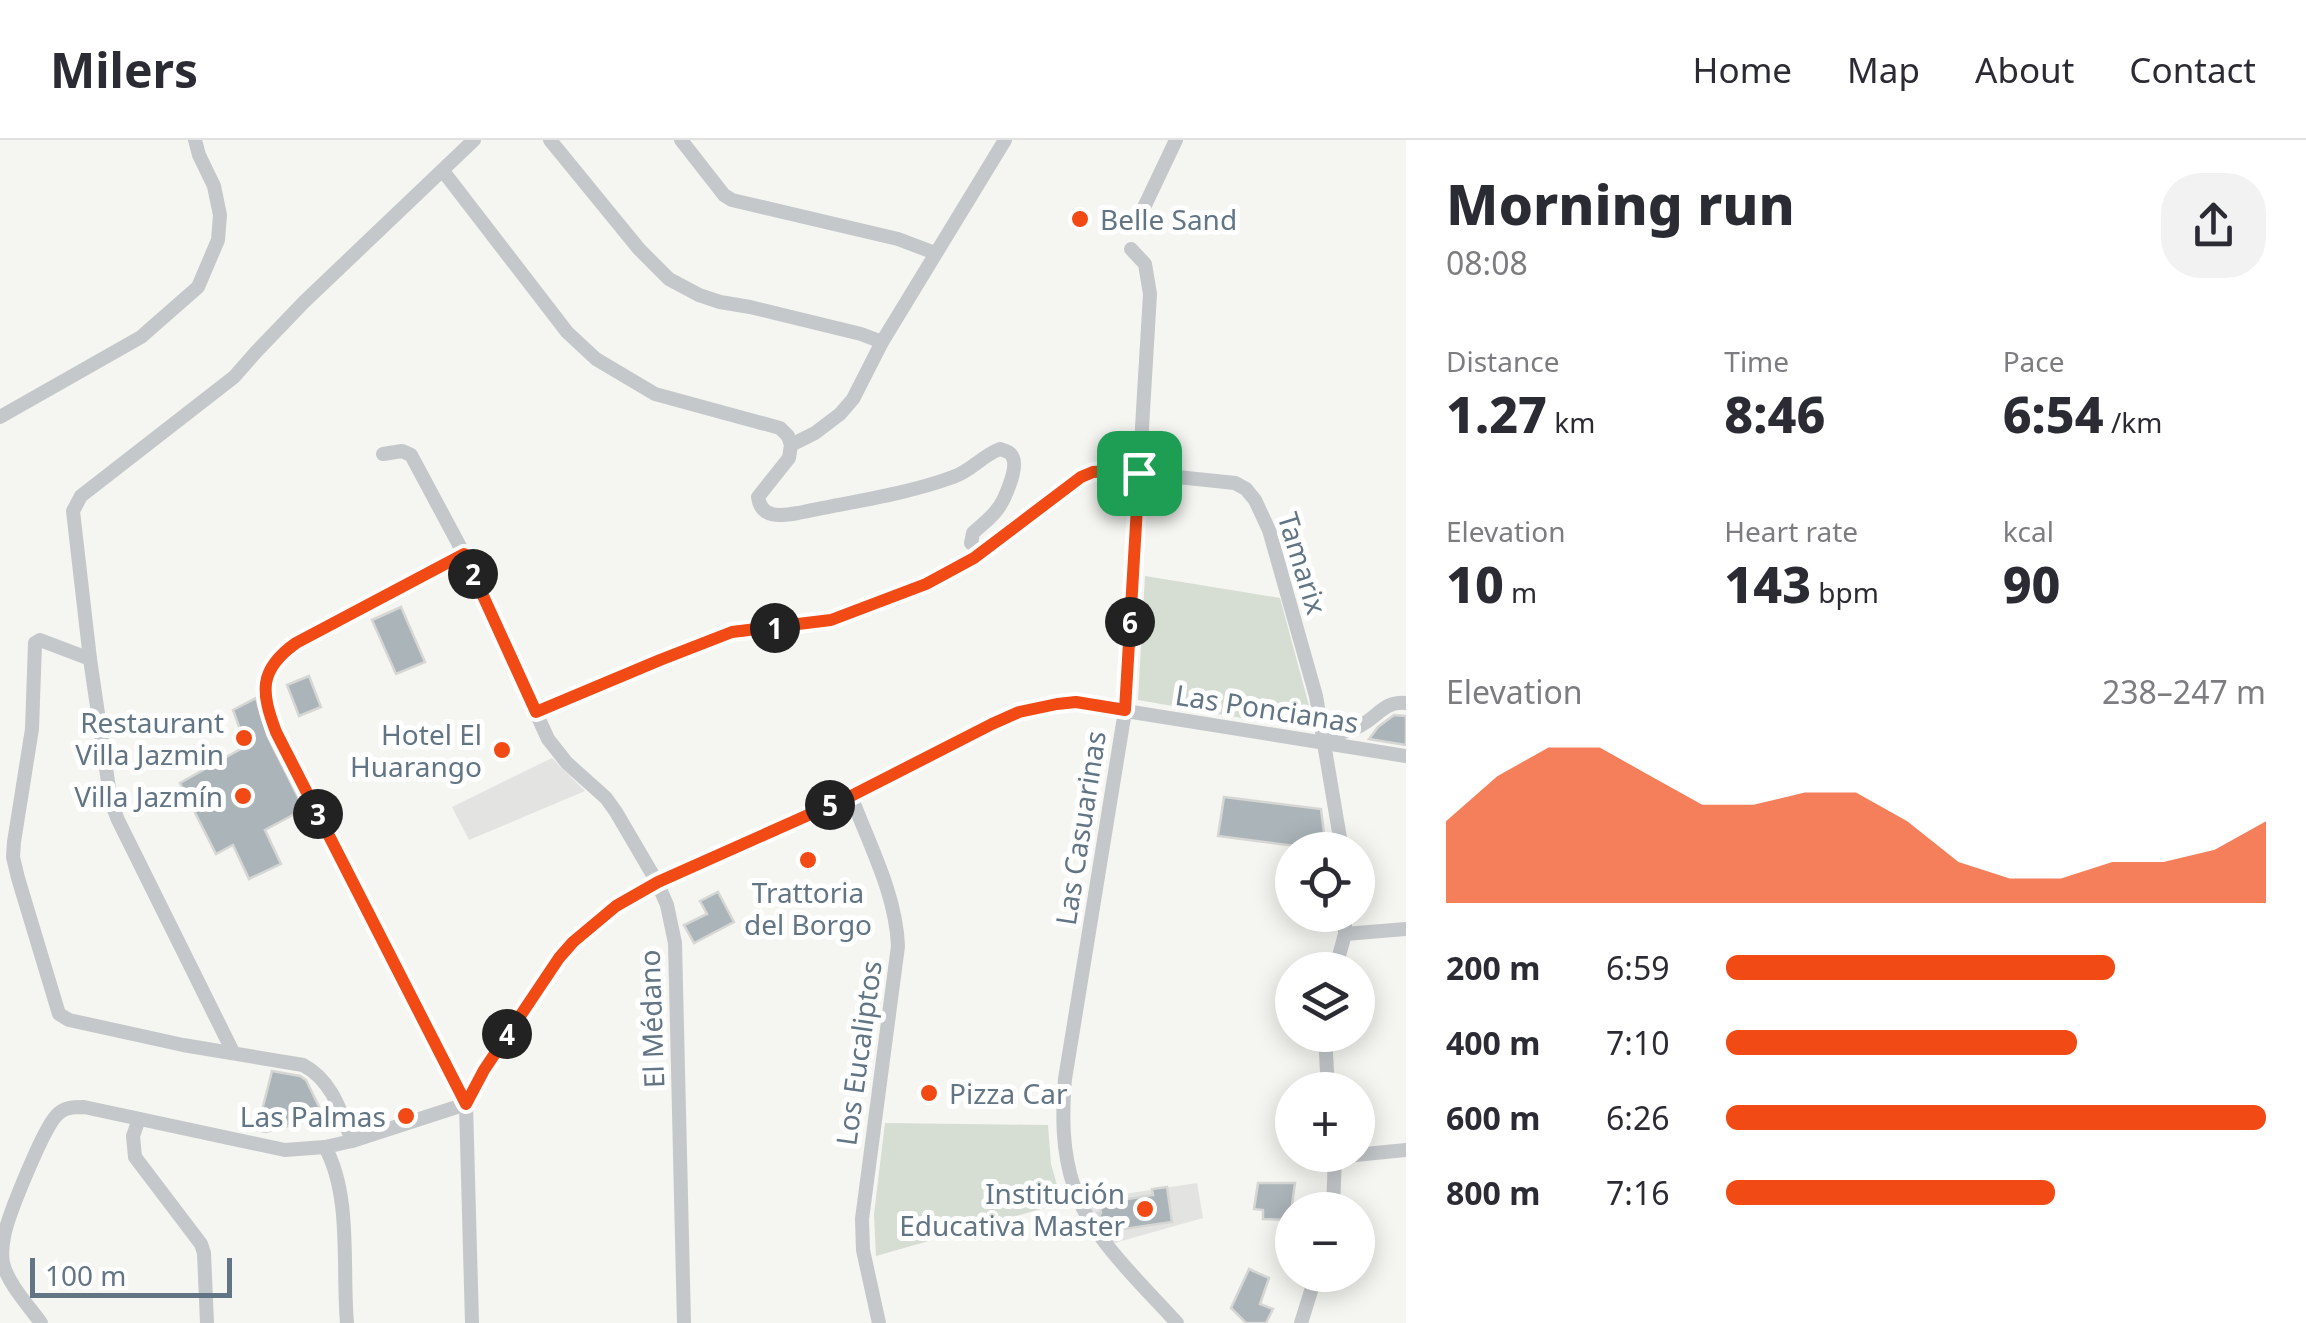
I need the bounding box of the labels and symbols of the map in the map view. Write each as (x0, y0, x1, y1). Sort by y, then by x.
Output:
place label: Belle Sand (1100, 200, 1237, 238)
marker: Belle Sand (1069, 208, 1091, 230)
pin (1097, 431, 1182, 516)
street label: Tamarix (1270, 507, 1337, 619)
pin: 2 (448, 549, 498, 599)
pin: 6 (1105, 597, 1155, 647)
pin: 1 (750, 603, 800, 653)
street label: Las Poncianas (1173, 675, 1361, 741)
place label: Restaurant Villa Jazmin (75, 703, 224, 773)
place label: Hotel El Huarango (350, 715, 482, 785)
marker: Restaurant Villa Jazmin (233, 727, 255, 749)
street label: Las Casuarinas (1046, 728, 1114, 928)
marker: Hotel El Huarango (491, 739, 513, 761)
place label: Villa Jazmín (74, 777, 223, 815)
pin: 5 (805, 780, 855, 830)
marker: Villa Jazmín (232, 785, 254, 807)
pin: 3 (293, 789, 343, 839)
marker: Trattoria del Borgo (797, 849, 819, 871)
place label: Trattoria del Borgo (744, 873, 872, 943)
street label: El Médano (630, 949, 672, 1089)
street label: Los Eucaliptos (826, 958, 890, 1148)
pin: 4 (482, 1009, 532, 1059)
place label: Pizza Car (949, 1074, 1068, 1112)
marker: Pizza Car (918, 1082, 940, 1104)
place label: Las Palmas (240, 1097, 386, 1135)
marker: Las Palmas (395, 1105, 417, 1127)
place label: Institución Educativa Master (899, 1174, 1125, 1244)
marker: Institución Educativa Master (1134, 1198, 1156, 1220)
scale bar (30, 1253, 232, 1298)

